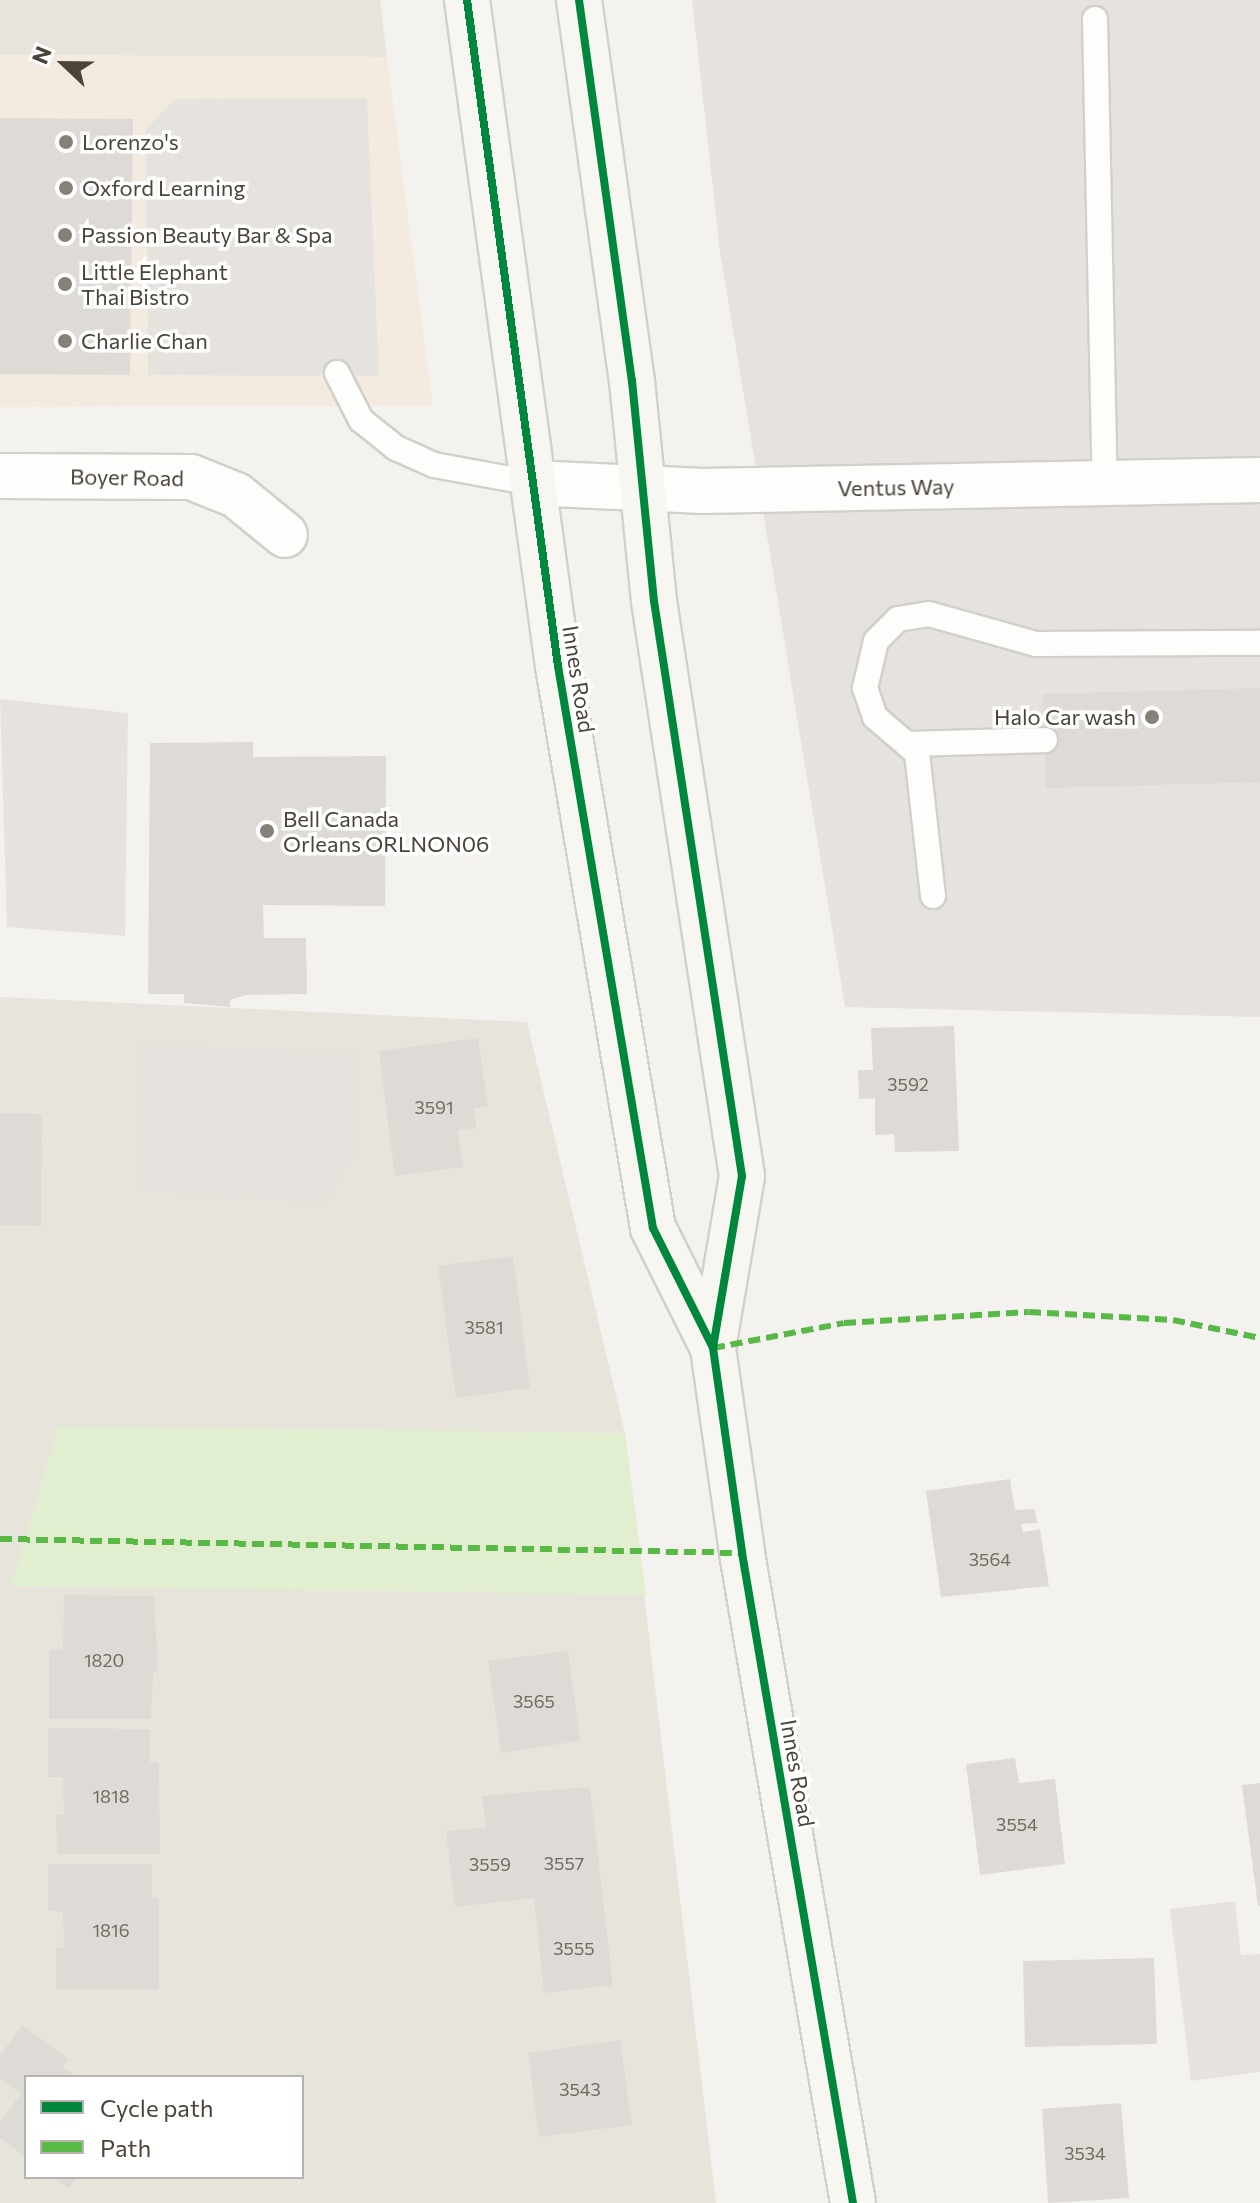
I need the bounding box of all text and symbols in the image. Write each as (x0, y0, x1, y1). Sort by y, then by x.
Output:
north arrow (24, 24, 104, 104)
text: N (26, 42, 57, 68)
place label: Lorenzo's (82, 129, 179, 155)
marker: Lorenzo's (57, 133, 75, 151)
place label: Oxford Learning (82, 175, 245, 201)
marker: Oxford Learning (57, 179, 75, 197)
place label: Passion Beauty Bar & Spa (81, 222, 333, 248)
marker: Passion Beauty Bar & Spa (56, 226, 74, 244)
place label: Little Elephant Thai Bistro (81, 258, 228, 310)
marker: Little Elephant Thai Bistro (56, 275, 74, 293)
place label: Charlie Chan (81, 328, 208, 354)
marker: Charlie Chan (56, 332, 74, 350)
street label: Boyer Road (70, 463, 184, 491)
street label: Ventus Way (837, 473, 955, 501)
street label: Innes Road (557, 623, 601, 735)
place label: Halo Car wash (994, 704, 1136, 730)
marker: Halo Car wash (1143, 708, 1161, 726)
place label: Bell Canada Orleans ORLNON06 (283, 805, 489, 856)
marker: Bell Canada Orleans ORLNON06 (258, 822, 276, 840)
house number: 3592 (887, 1073, 929, 1095)
house number: 3591 (414, 1096, 454, 1118)
house number: 3581 (464, 1316, 504, 1338)
house number: 3564 (969, 1548, 1011, 1570)
house number: 1820 (84, 1649, 124, 1671)
house number: 3565 (513, 1690, 555, 1712)
street label: Innes Road (776, 1717, 820, 1829)
house number: 1818 (92, 1785, 130, 1807)
house number: 3554 (996, 1813, 1038, 1835)
house number: 3557 (544, 1852, 584, 1874)
house number: 3559 (469, 1853, 511, 1875)
house number: 1816 (92, 1919, 130, 1941)
house number: 3555 (553, 1937, 595, 1959)
legend (24, 2075, 304, 2179)
house number: 3543 (559, 2078, 601, 2100)
text: Cycle path (100, 2093, 214, 2122)
text: Path (100, 2133, 151, 2162)
house number: 3534 (1064, 2142, 1106, 2164)

